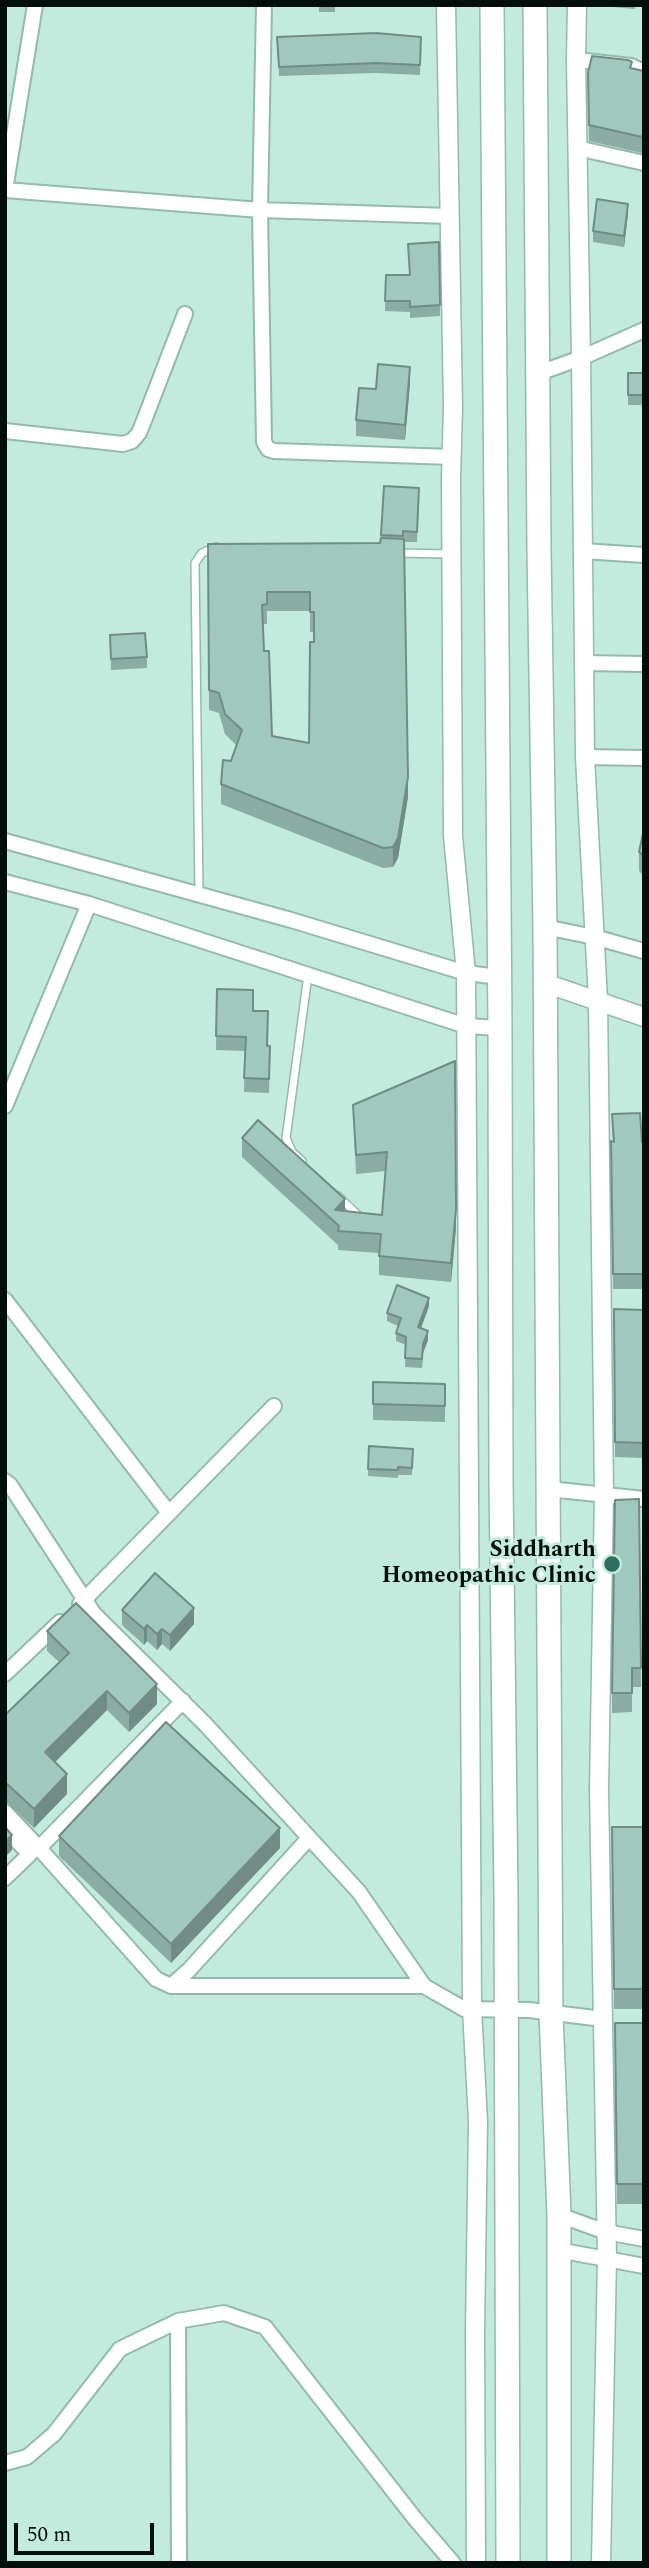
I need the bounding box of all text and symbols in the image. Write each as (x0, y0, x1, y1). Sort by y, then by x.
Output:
place label: Siddharth Homeopathic Clinic (382, 1537, 596, 1591)
marker: Siddharth Homeopathic Clinic (602, 1554, 622, 1574)
scale bar (18, 2508, 158, 2552)
text: 50 m (27, 2519, 71, 2551)

